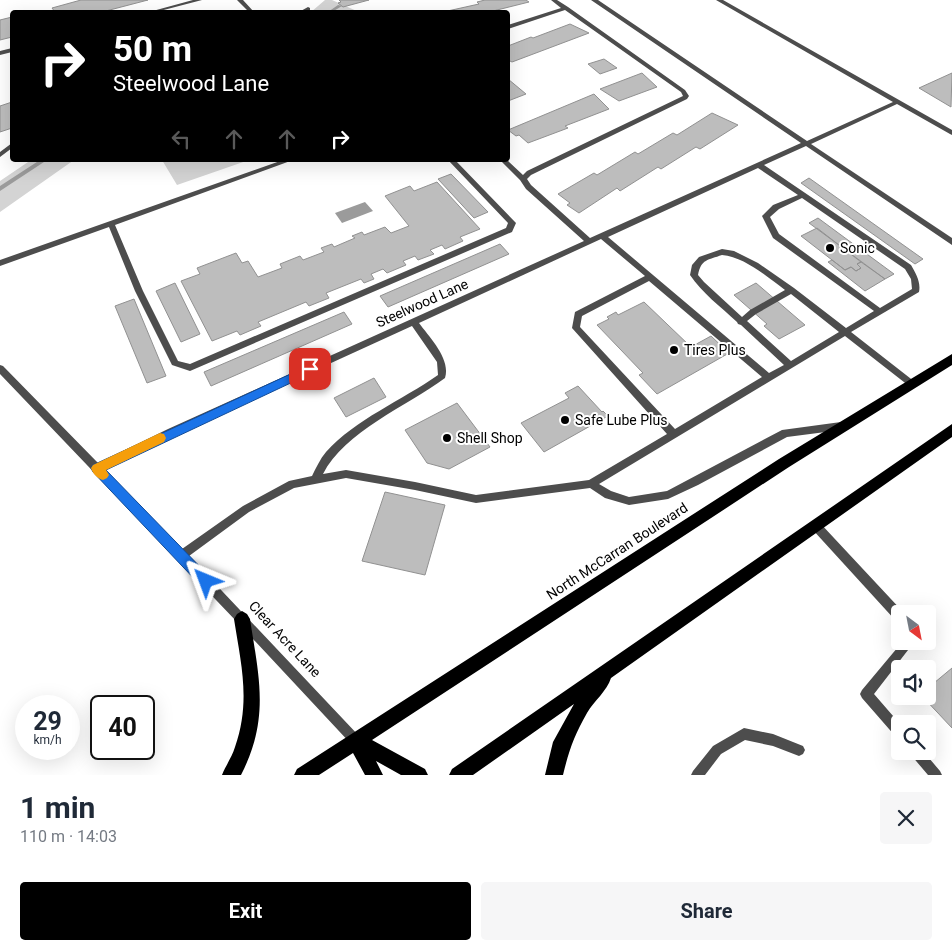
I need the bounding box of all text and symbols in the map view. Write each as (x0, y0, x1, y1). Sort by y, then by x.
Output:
text: 50 m (113, 29, 192, 70)
icon: right (30, 30, 95, 95)
text: Steelwood Lane (113, 71, 269, 96)
icon: left (167, 125, 195, 153)
icon: ahead (220, 125, 248, 153)
icon: ahead (273, 125, 301, 153)
icon: right (326, 125, 354, 153)
place label: Sonic (840, 240, 875, 256)
marker: Sonic (824, 242, 836, 254)
street label: Steelwood Lane (373, 275, 471, 331)
place label: Tires Plus (684, 342, 746, 358)
marker: Tires Plus (668, 344, 680, 356)
pin (289, 348, 331, 390)
icon: arrive (296, 355, 324, 383)
place label: Safe Lube Plus (575, 412, 667, 428)
marker: Safe Lube Plus (559, 414, 571, 426)
place label: Shell Shop (457, 430, 523, 446)
marker: Shell Shop (441, 432, 453, 444)
street label: North McCarran Boulevard (543, 499, 691, 603)
position arrow (179, 554, 231, 606)
street label: Clear Acre Lane (246, 598, 324, 680)
north arrow (891, 605, 936, 650)
map controls (891, 605, 936, 760)
button: sound (891, 660, 936, 705)
speed limit sign: 40 (90, 695, 155, 760)
text: 29 (33, 707, 62, 736)
button: search (891, 715, 936, 760)
text: km/h (33, 733, 62, 747)
text: 1 min (20, 790, 95, 825)
button: close (880, 792, 932, 844)
text: 110 m · 14:03 (20, 827, 117, 846)
button: Exit (20, 882, 471, 940)
button: Share (481, 882, 932, 940)

